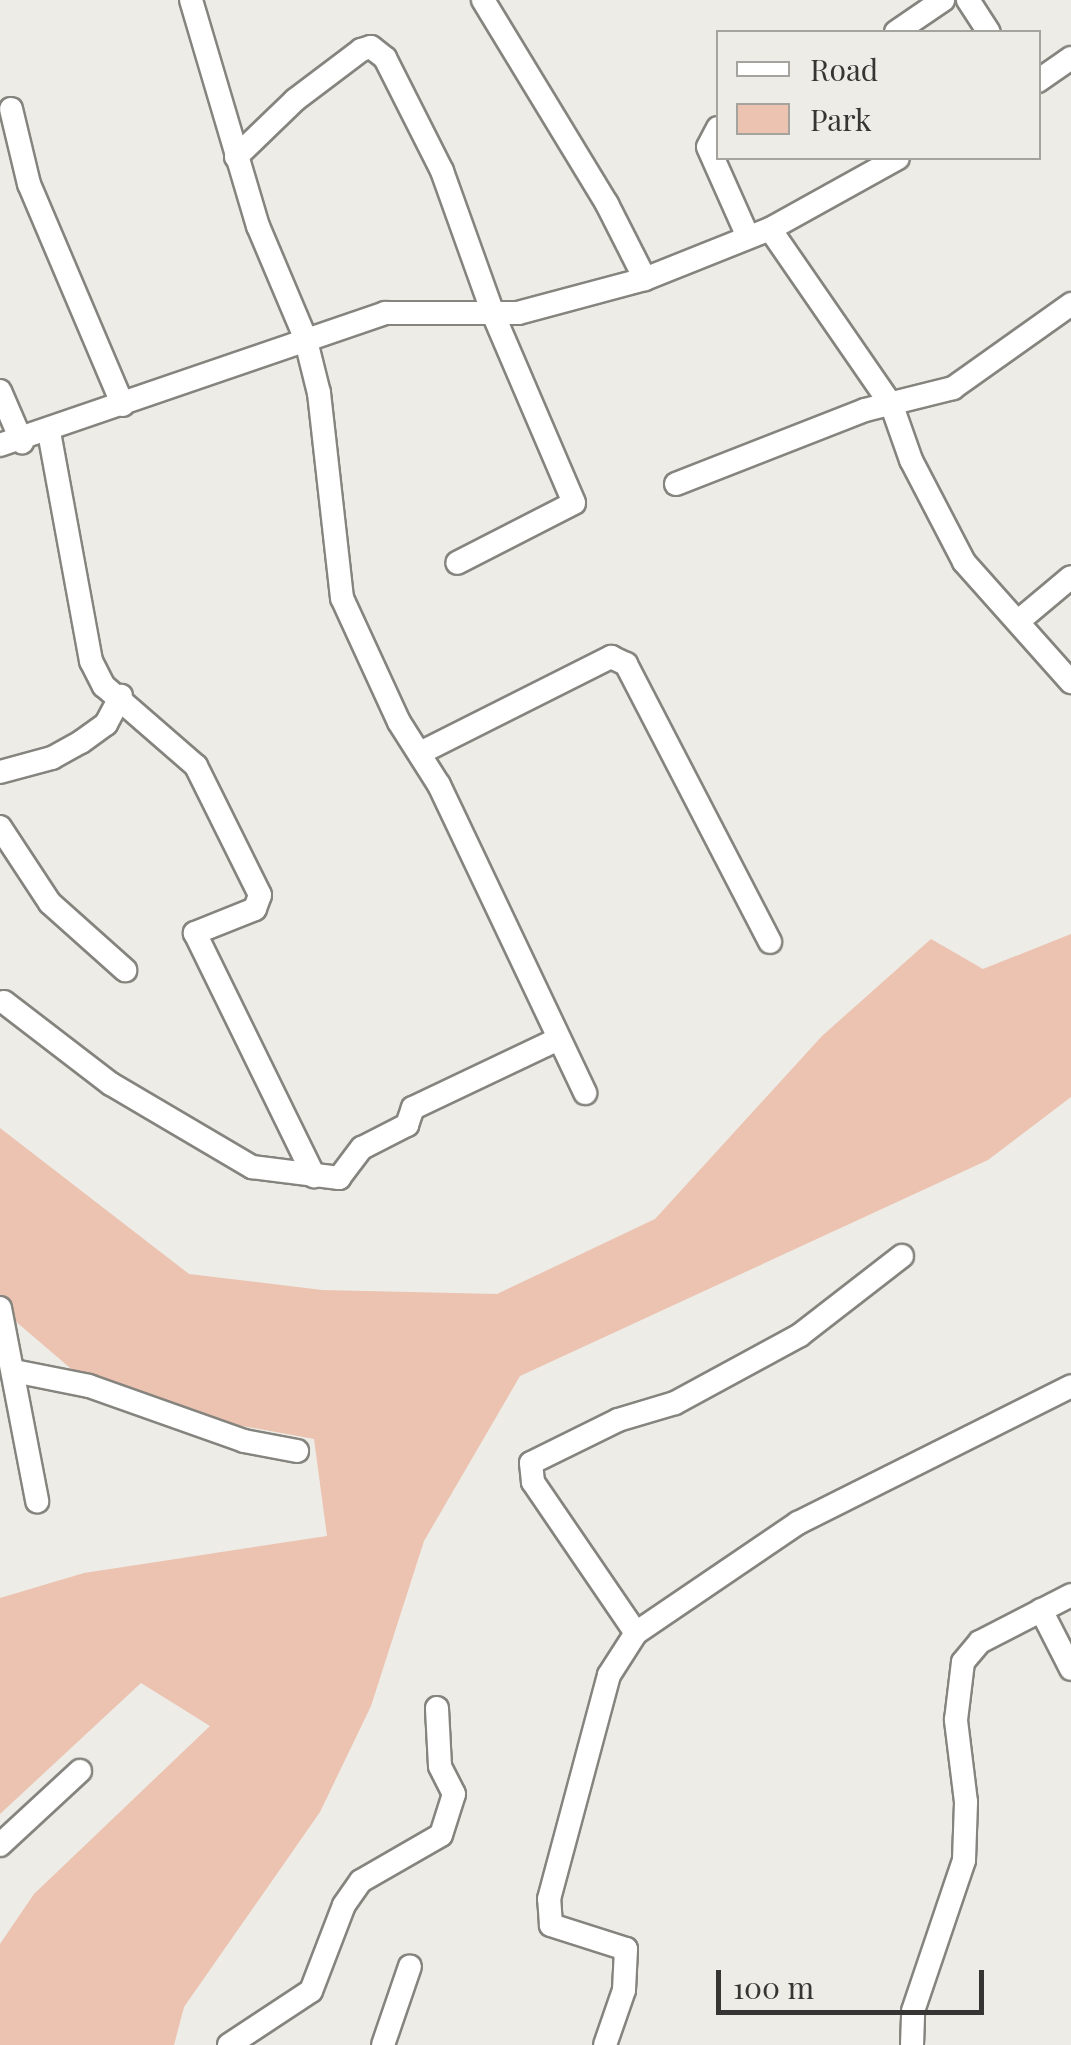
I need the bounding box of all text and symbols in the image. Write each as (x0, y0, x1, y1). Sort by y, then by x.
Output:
legend (716, 30, 1041, 160)
text: Road (810, 49, 878, 89)
text: Park (810, 99, 872, 139)
scale bar (721, 1950, 988, 2012)
text: 100 m (733, 1967, 814, 2007)

